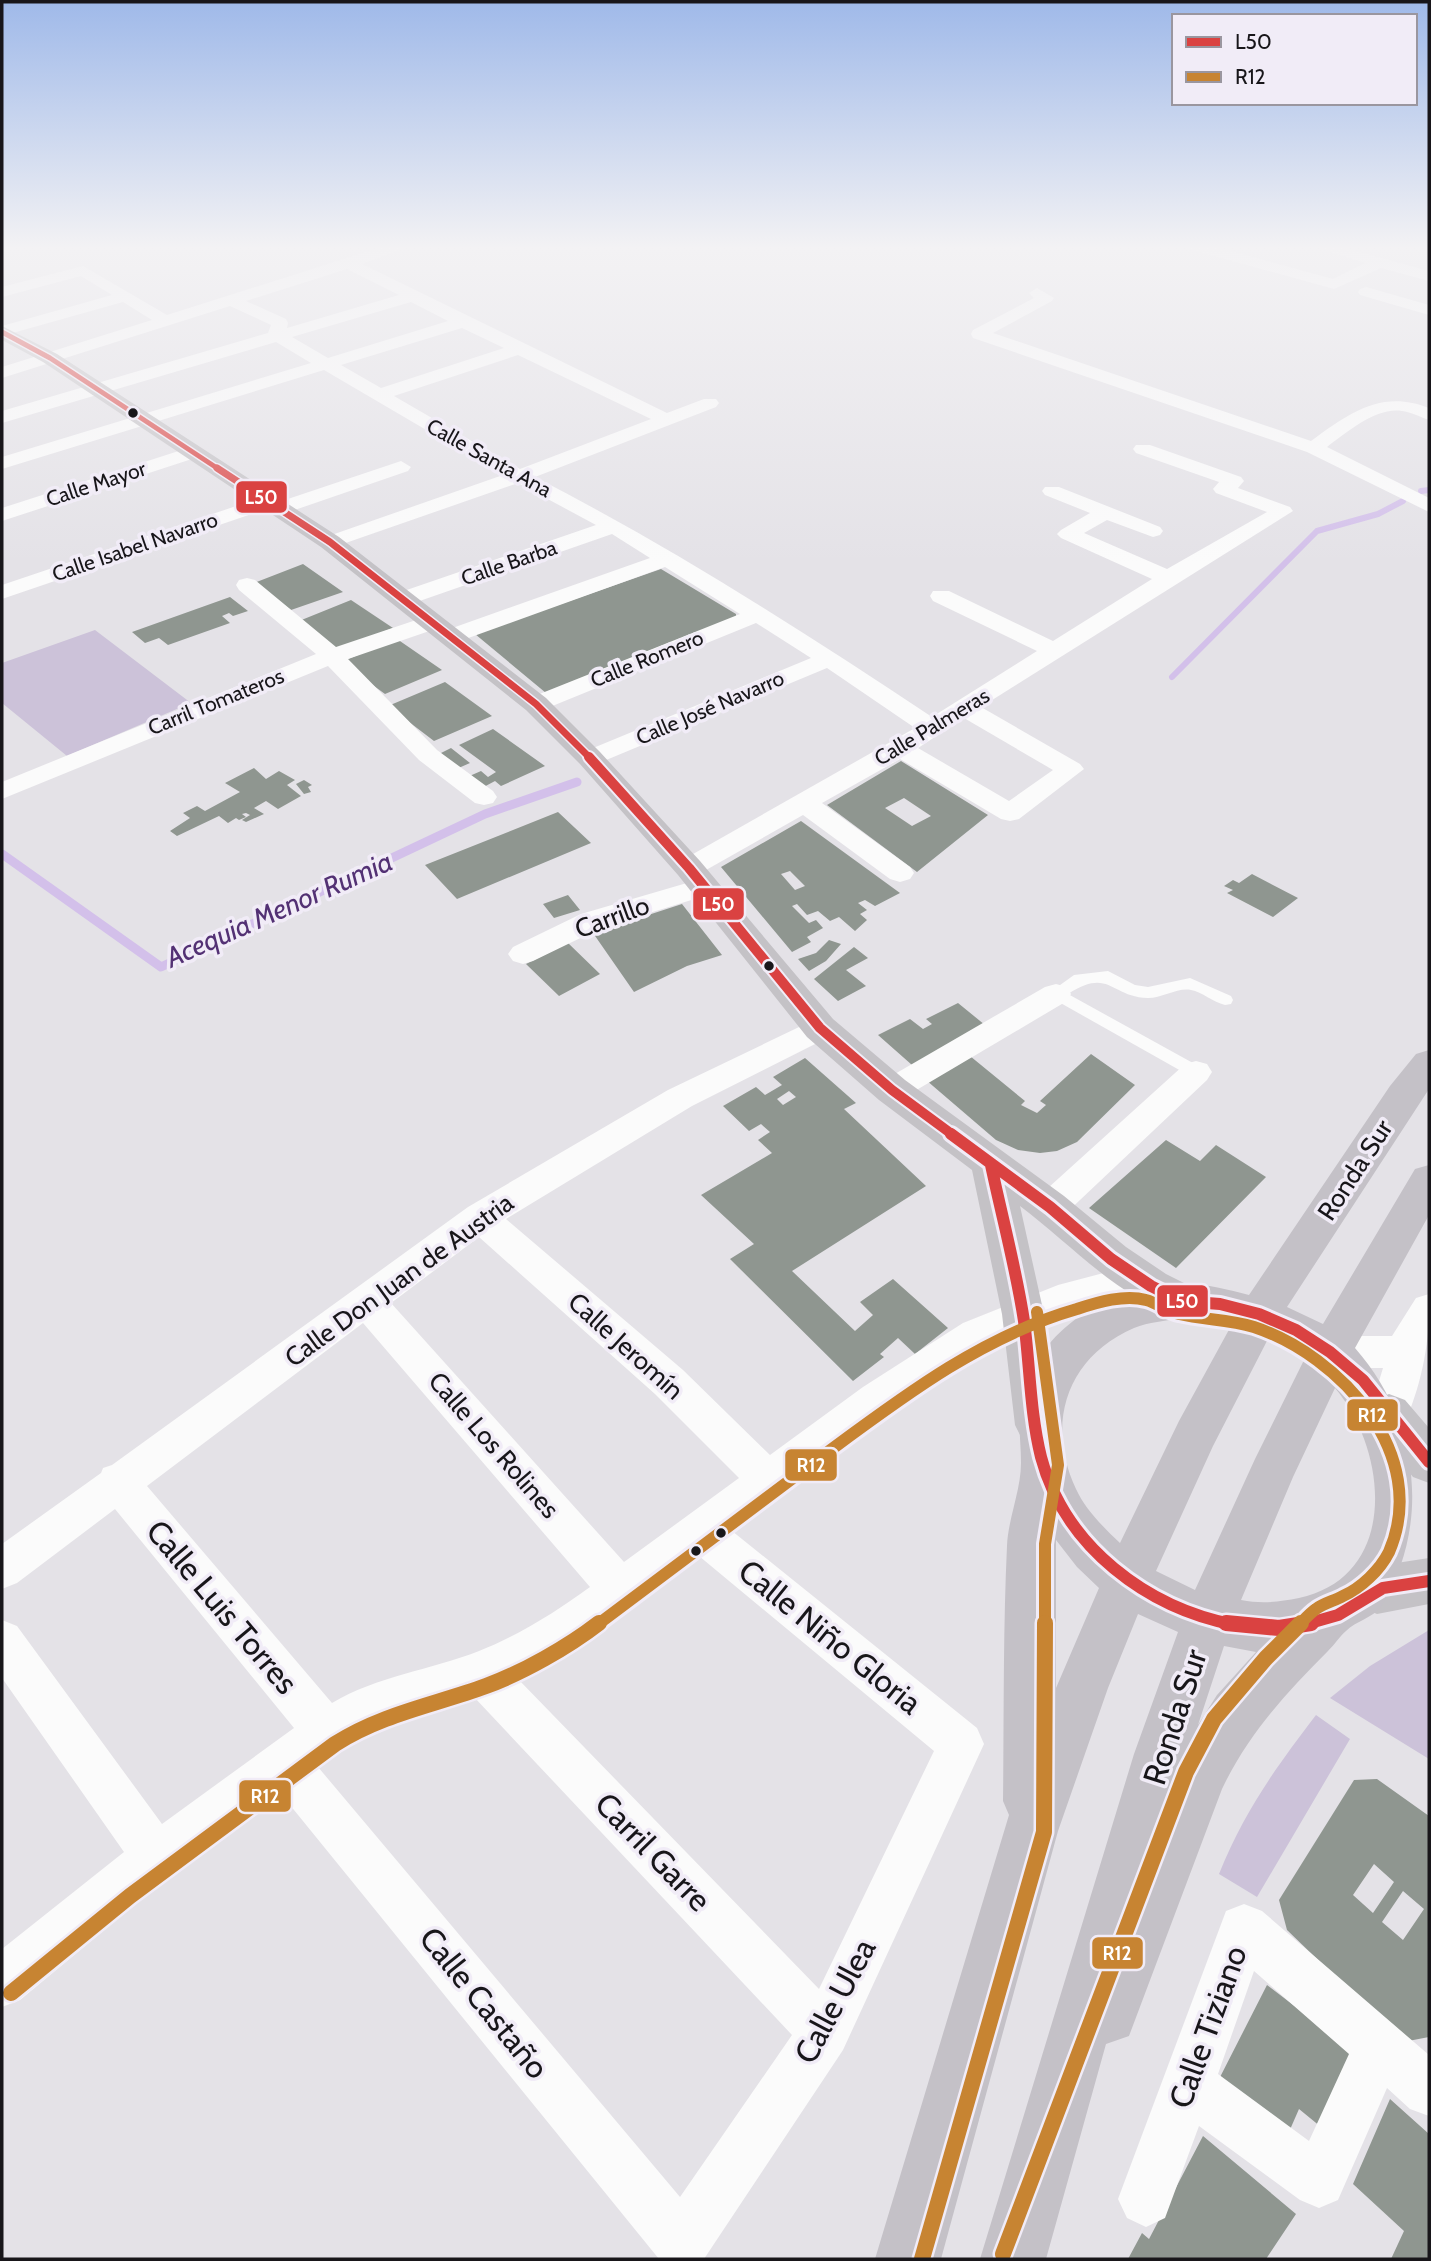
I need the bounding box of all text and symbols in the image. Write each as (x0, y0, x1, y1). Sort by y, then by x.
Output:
legend (1172, 14, 1417, 105)
text: L50 (1235, 29, 1272, 54)
text: R12 (1235, 64, 1266, 89)
unlabelled marker (126, 406, 140, 420)
street label: Calle Santa Ana (422, 413, 556, 502)
street label: Calle Mayor (43, 456, 149, 511)
line badge: L50 (235, 480, 288, 514)
text: L50 (244, 486, 278, 509)
street label: Calle Isabel Navarro (49, 506, 221, 587)
street label: Calle Barba (458, 535, 560, 591)
street label: Calle Romero (587, 625, 707, 692)
street label: Carril Tomateros (144, 663, 288, 740)
street label: Calle José Navarro (632, 665, 788, 750)
street label: Calle Palmeras (870, 682, 994, 771)
water label: Acequia Menor Rumia (158, 844, 398, 975)
line badge: L50 (692, 887, 745, 921)
street label: Carrillo (570, 889, 654, 945)
text: L50 (701, 893, 735, 916)
unlabelled marker (762, 959, 776, 973)
street label: Ronda Sur (1311, 1113, 1400, 1226)
street label: Calle Don Juan de Austria (278, 1186, 520, 1374)
line badge: L50 (1156, 1284, 1209, 1318)
street label: Calle Jeromín (562, 1286, 690, 1406)
text: L50 (1165, 1290, 1199, 1313)
street label: Calle Los Rolines (422, 1365, 566, 1525)
line badge: R12 (1346, 1398, 1399, 1432)
text: R12 (1358, 1404, 1386, 1427)
line badge: R12 (784, 1448, 838, 1482)
text: R12 (797, 1454, 825, 1477)
street label: Calle Luis Torres (138, 1512, 306, 1702)
unlabelled marker (714, 1526, 728, 1540)
unlabelled marker (689, 1544, 703, 1558)
street label: Calle Niño Gloria (731, 1551, 930, 1723)
street label: Ronda Sur (1134, 1643, 1215, 1789)
line badge: R12 (238, 1779, 292, 1813)
street label: Carril Garre (587, 1784, 719, 1919)
text: R12 (251, 1785, 279, 1808)
street label: Calle Castaño (411, 1919, 557, 2086)
street label: Calle Ulea (786, 1931, 884, 2070)
line badge: R12 (1091, 1936, 1144, 1970)
street label: Calle Tiziano (1160, 1940, 1255, 2113)
text: R12 (1103, 1942, 1131, 1965)

